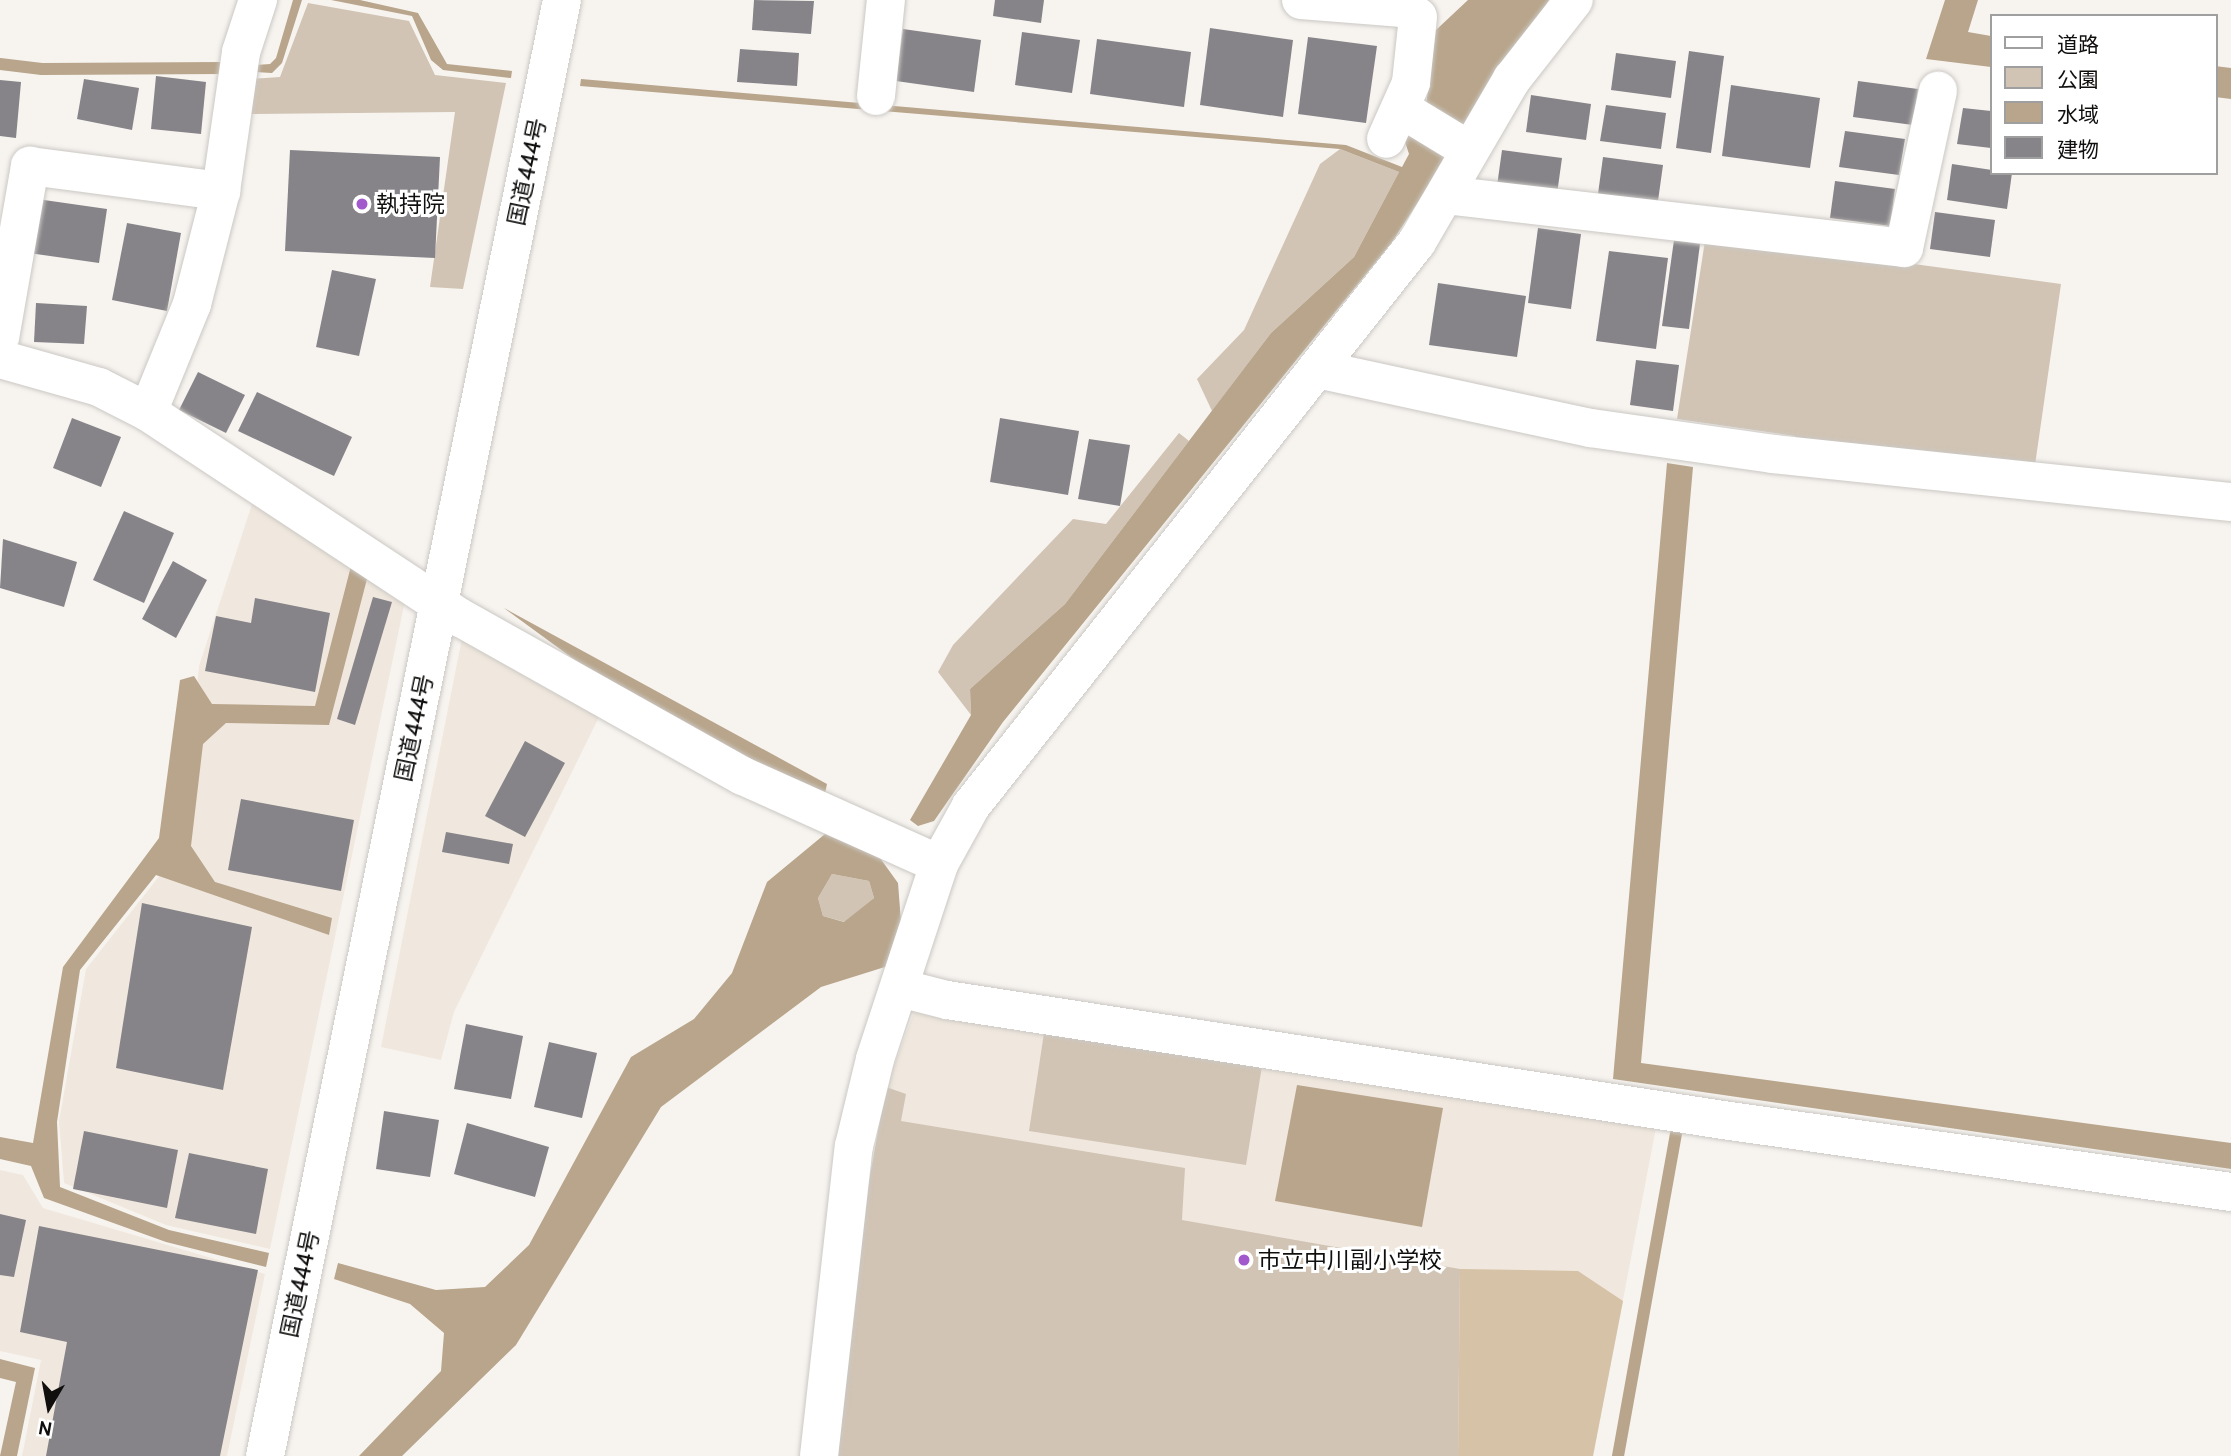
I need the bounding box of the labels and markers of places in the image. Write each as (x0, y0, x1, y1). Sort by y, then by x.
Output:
place label: 執持院 (376, 190, 445, 218)
marker: 執持院 (354, 196, 370, 212)
place label: 市立中川副小学校 (1258, 1246, 1442, 1274)
marker: 市立中川副小学校 (1236, 1252, 1252, 1268)

